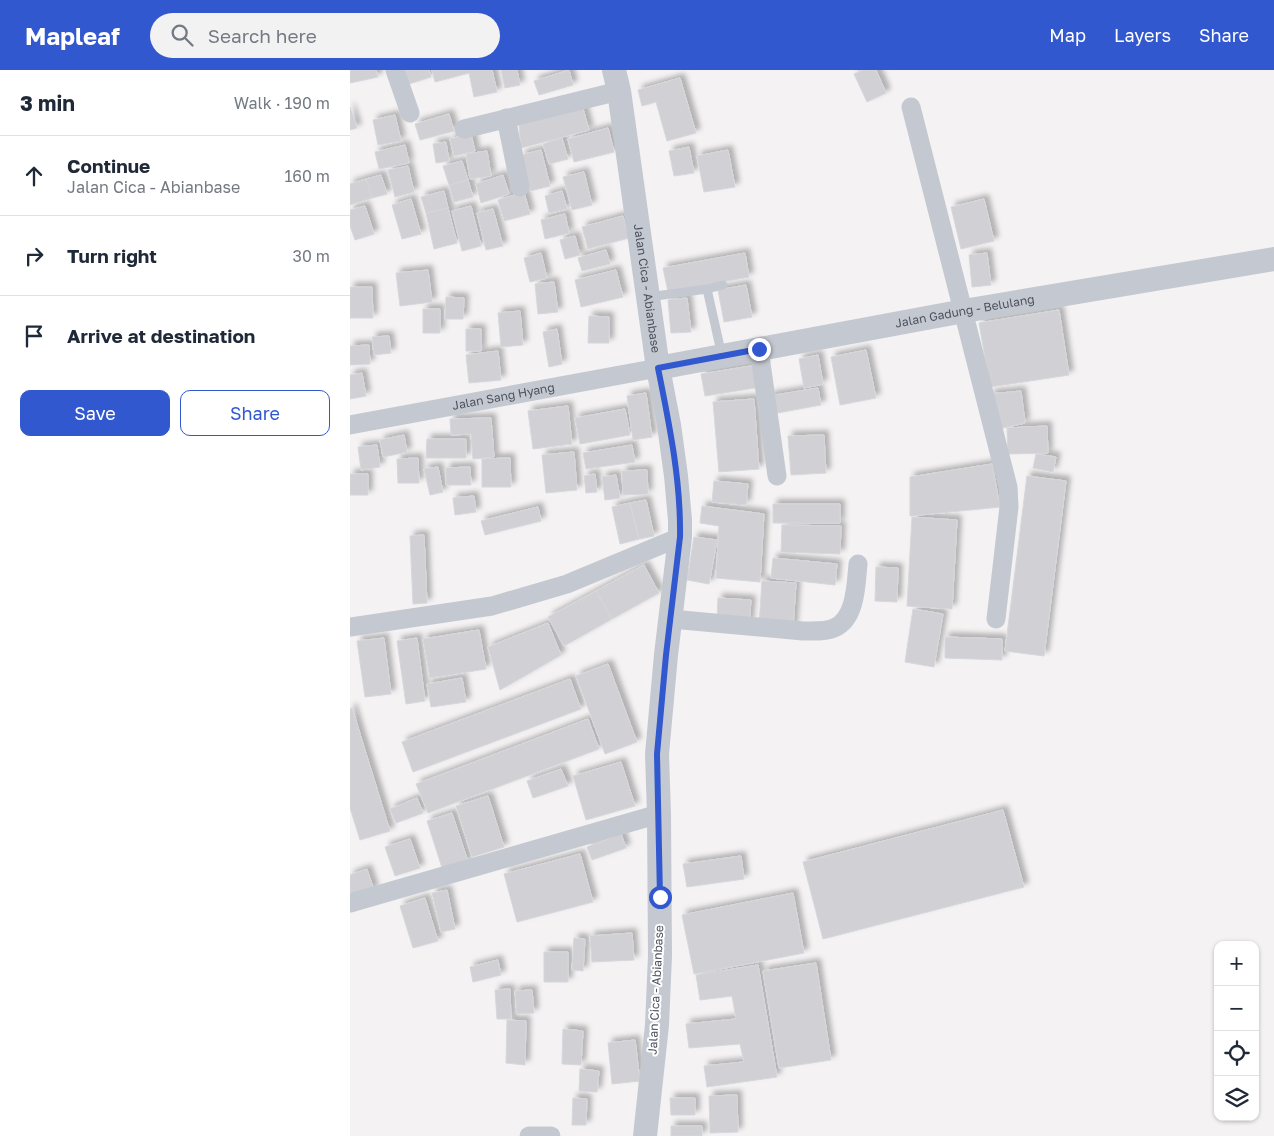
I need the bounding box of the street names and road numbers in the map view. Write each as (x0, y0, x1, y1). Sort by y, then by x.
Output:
street label: Jalan Cica - Abianbase (631, 223, 664, 354)
street label: Jalan Gadung - Belulang (894, 291, 1036, 331)
street label: Jalan Sang Hyang (451, 379, 556, 413)
street label: Jalan Cica - Abianbase (645, 925, 666, 1055)

